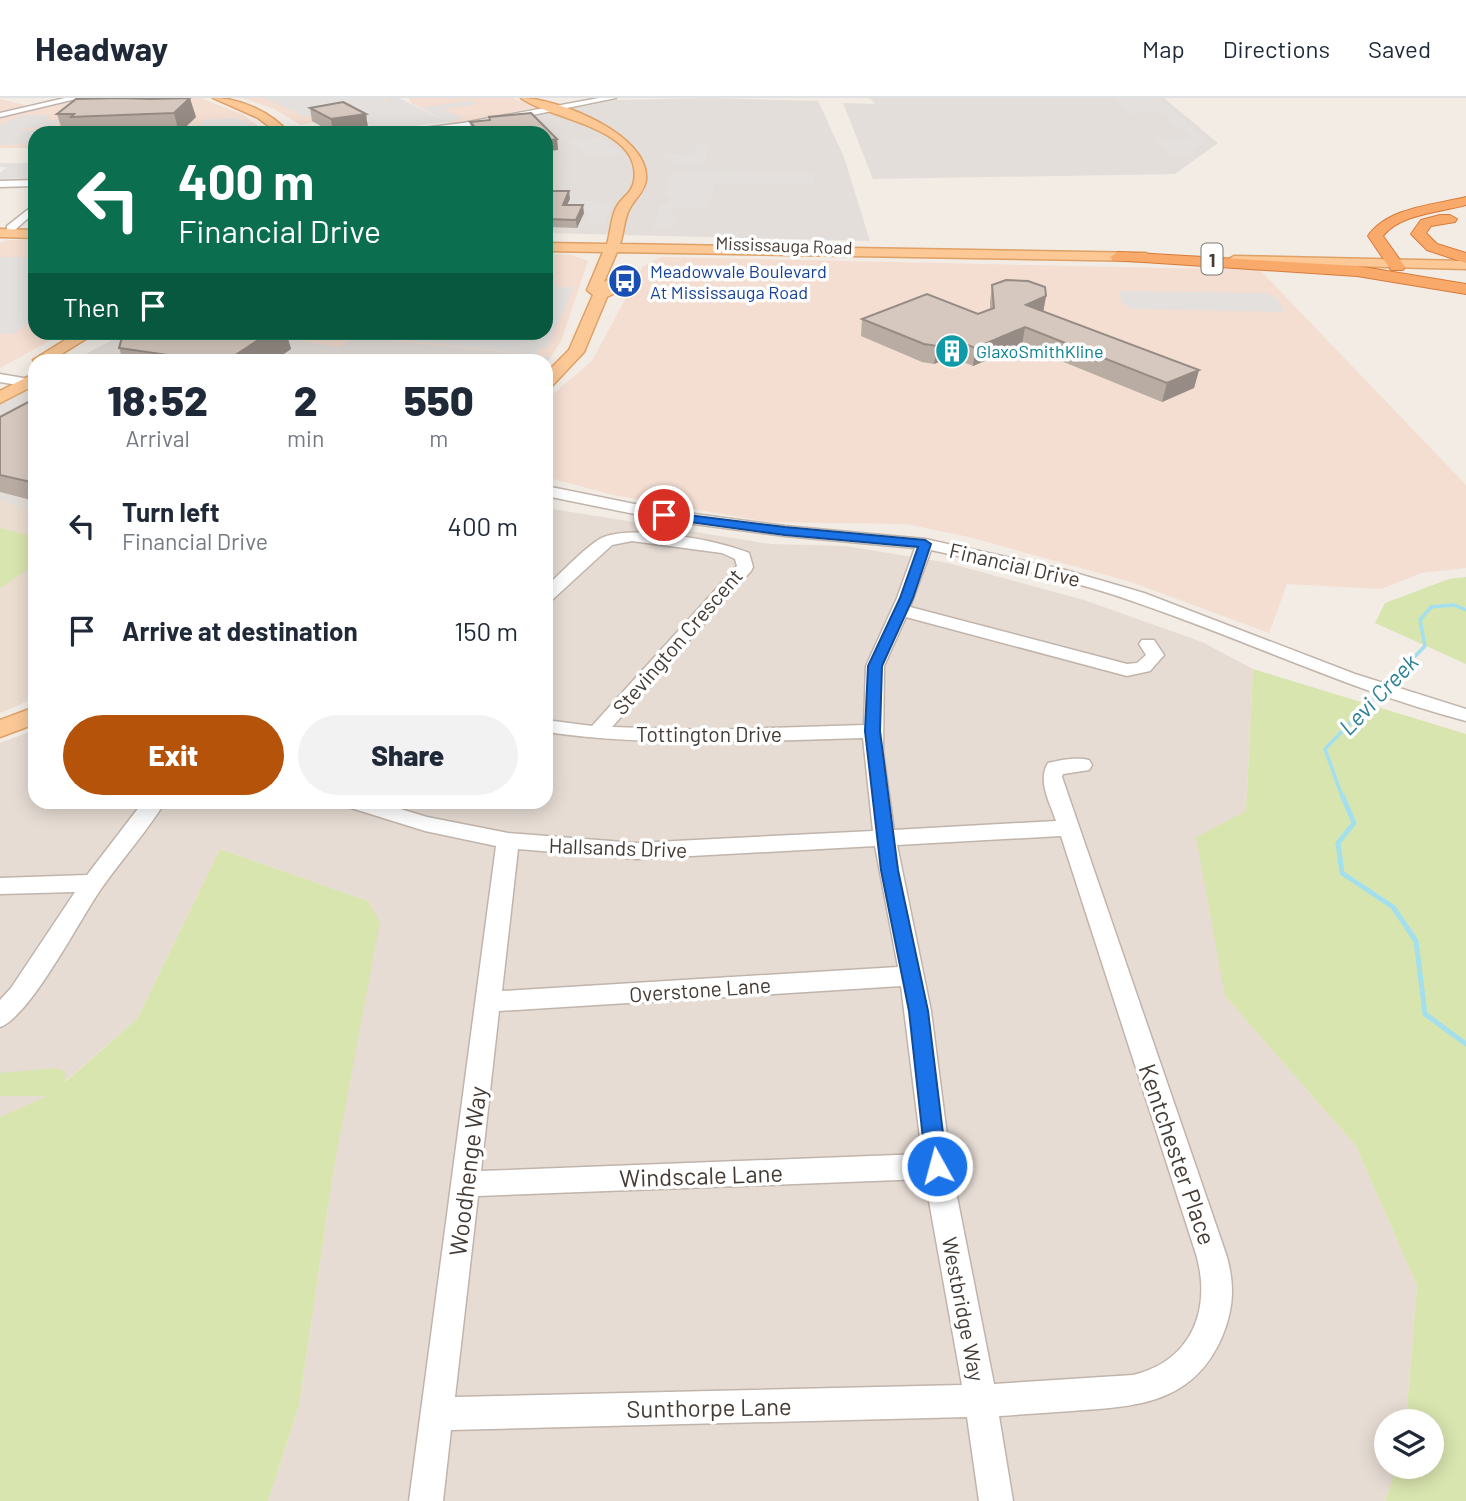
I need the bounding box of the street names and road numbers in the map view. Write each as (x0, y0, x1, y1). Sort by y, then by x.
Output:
street label: Mississauga Road (715, 232, 853, 258)
road number: 1 (1202, 244, 1222, 274)
street label: Financial Drive (947, 537, 1083, 591)
street label: Stevington Crescent (607, 563, 747, 719)
street label: Tottington Drive (636, 721, 782, 746)
street label: Hallsands Drive (548, 832, 688, 862)
street label: Overstone Lane (628, 972, 772, 1006)
street label: Kentchester Place (1133, 1060, 1223, 1248)
street label: Woodhenge Way (442, 1084, 492, 1258)
street label: Windscale Lane (619, 1158, 783, 1192)
street label: Westbridge Way (938, 1235, 990, 1384)
street label: Sunthorpe Lane (626, 1391, 792, 1423)

